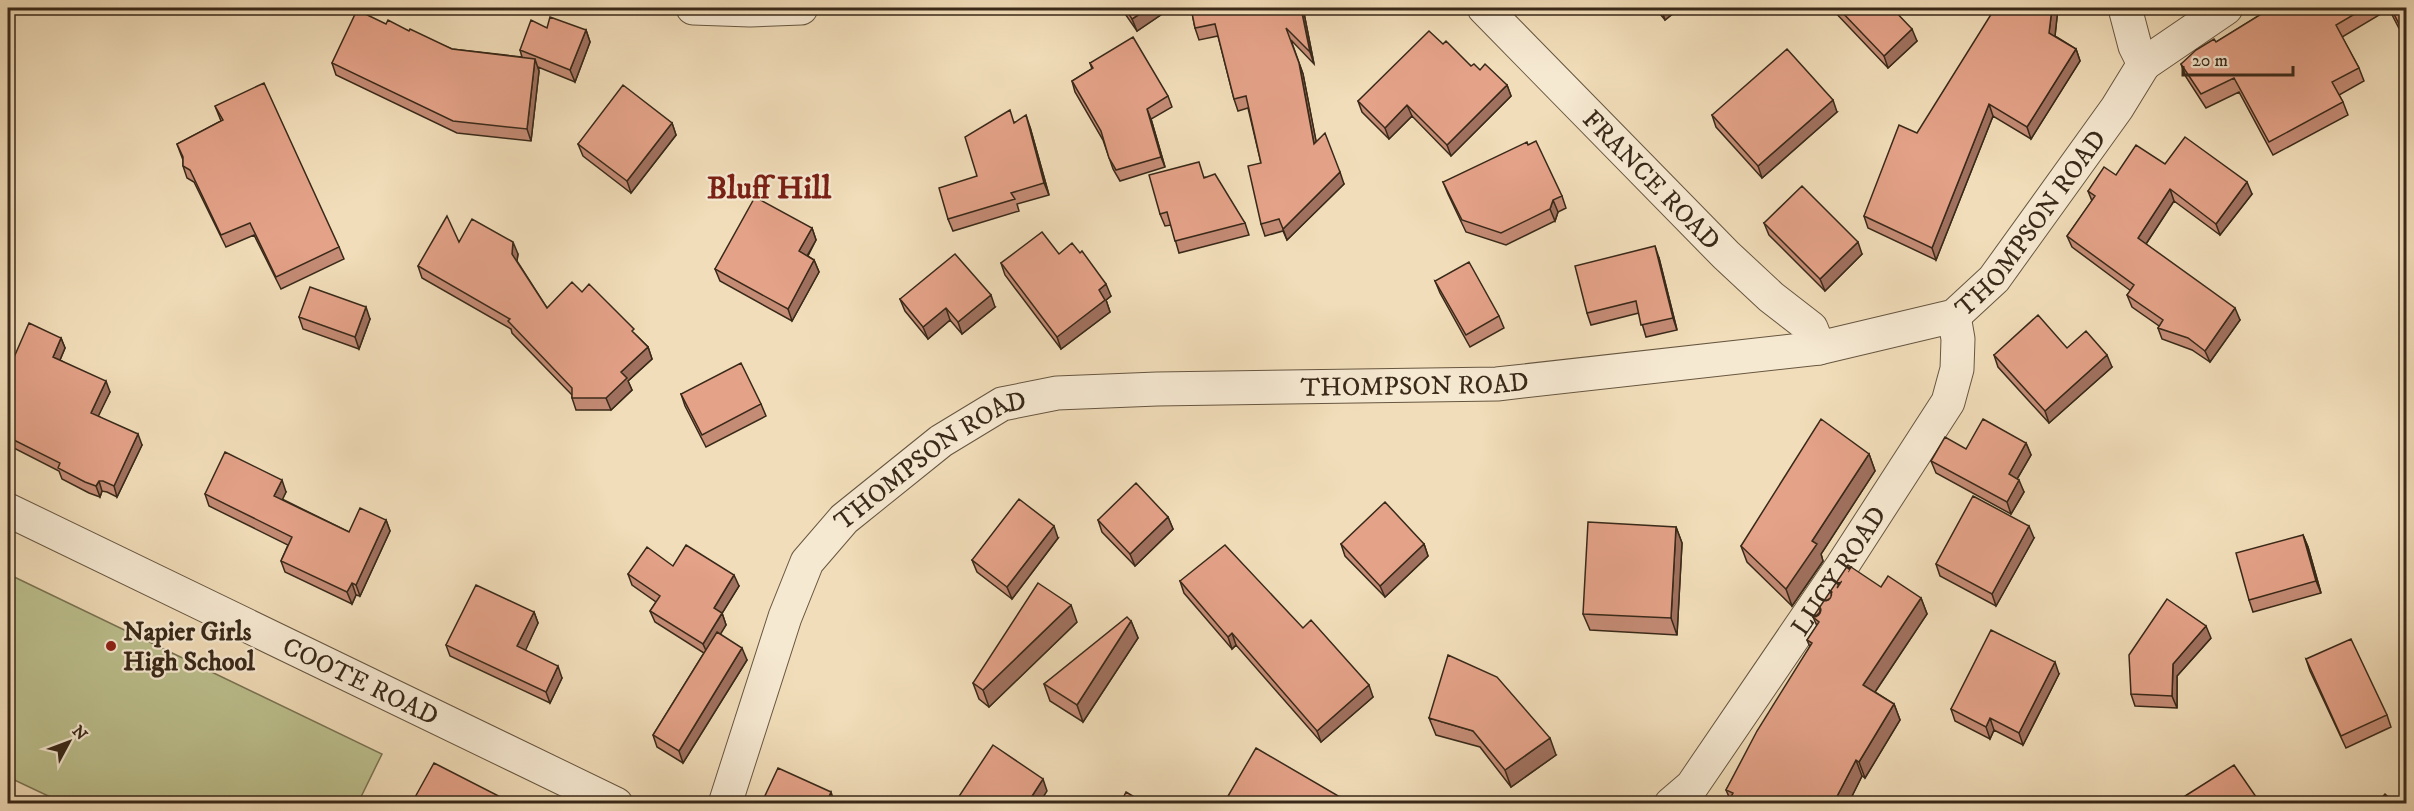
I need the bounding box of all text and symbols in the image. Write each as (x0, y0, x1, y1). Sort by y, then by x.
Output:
scale bar (2183, 39, 2292, 77)
text: 20 m (2192, 50, 2228, 72)
street label: FRANCE ROAD (1575, 103, 1727, 258)
street label: THOMPSON ROAD (1949, 124, 2114, 325)
district label: Bluff Hill (707, 169, 831, 209)
street label: THOMPSON ROAD (1300, 366, 1531, 405)
street label: THOMPSON ROAD (828, 385, 1029, 538)
street label: LUCY ROAD (1784, 500, 1894, 643)
place label: Napier Girls High School (123, 616, 256, 679)
street label: COOTE ROAD (277, 630, 444, 734)
marker: Napier Girls High School (104, 639, 118, 653)
north arrow (39, 712, 99, 772)
text: N (68, 721, 91, 744)

